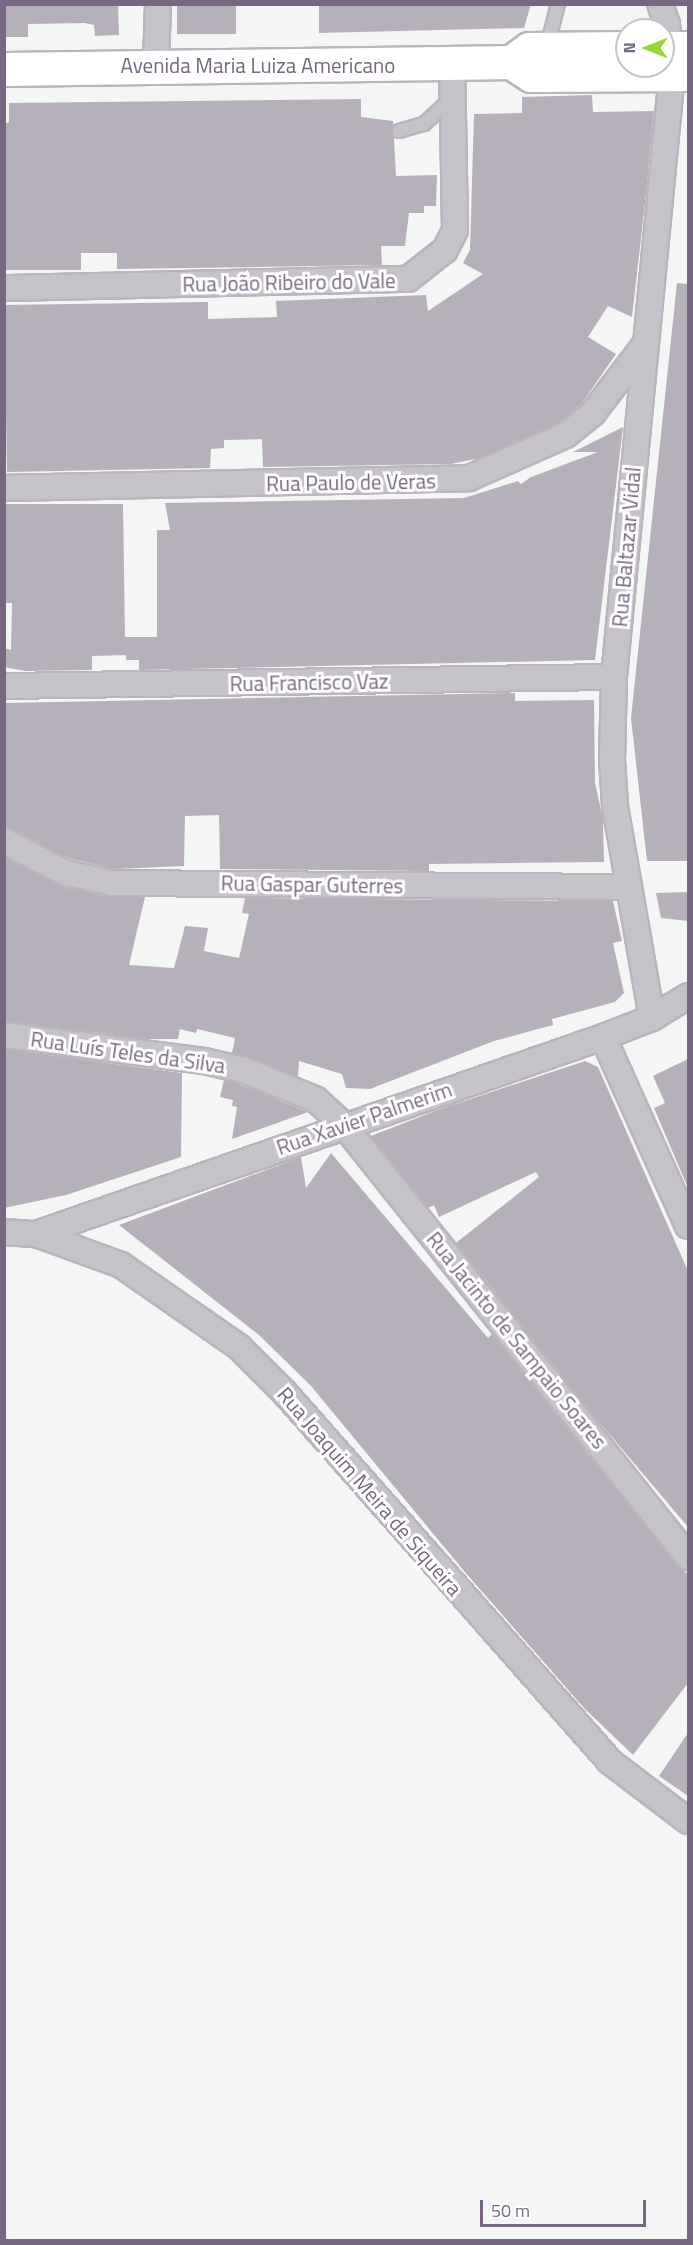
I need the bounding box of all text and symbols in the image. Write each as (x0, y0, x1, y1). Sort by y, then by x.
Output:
north arrow (615, 18, 675, 78)
text: N (617, 42, 641, 54)
street label: Avenida Maria Luiza Americano (121, 52, 395, 78)
street label: Rua João Ribeiro do Vale (182, 268, 396, 296)
street label: Rua Baltazar Vidal (606, 466, 646, 628)
street label: Rua Paulo de Veras (266, 468, 436, 496)
street label: Rua Francisco Vaz (229, 668, 389, 696)
street label: Rua Gaspar Guterres (220, 870, 404, 898)
street label: Rua Luís Teles da Silva (29, 1026, 227, 1078)
street label: Rua Xavier Palmerim (273, 1076, 455, 1160)
street label: Rua Jacinto de Sampaio Soares (422, 1226, 612, 1454)
street label: Rua Joaquim Meira de Siqueira (272, 1381, 468, 1601)
scale bar (483, 2188, 650, 2226)
text: 50 m (491, 2197, 530, 2224)

